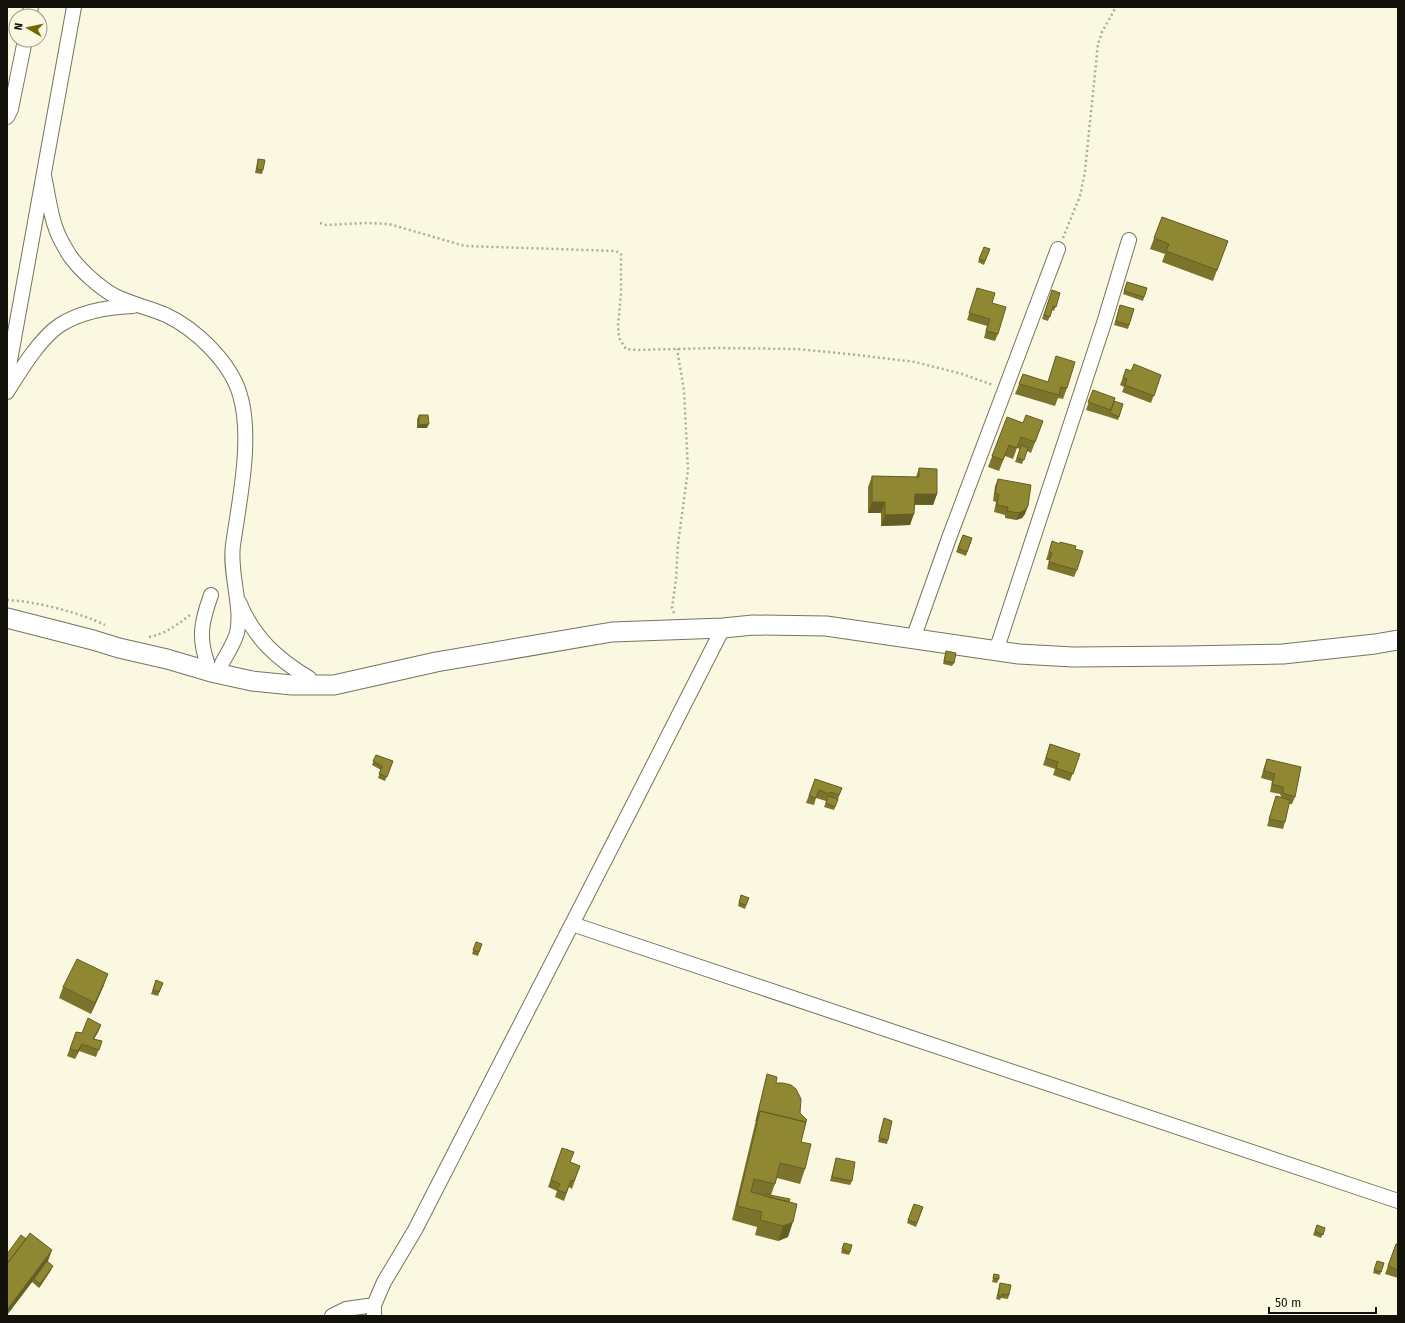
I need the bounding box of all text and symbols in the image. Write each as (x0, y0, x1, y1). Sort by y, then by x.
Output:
north arrow (8, 8, 48, 48)
text: N (12, 22, 26, 31)
scale bar (1269, 1289, 1376, 1315)
text: 50 m (1275, 1296, 1301, 1310)

